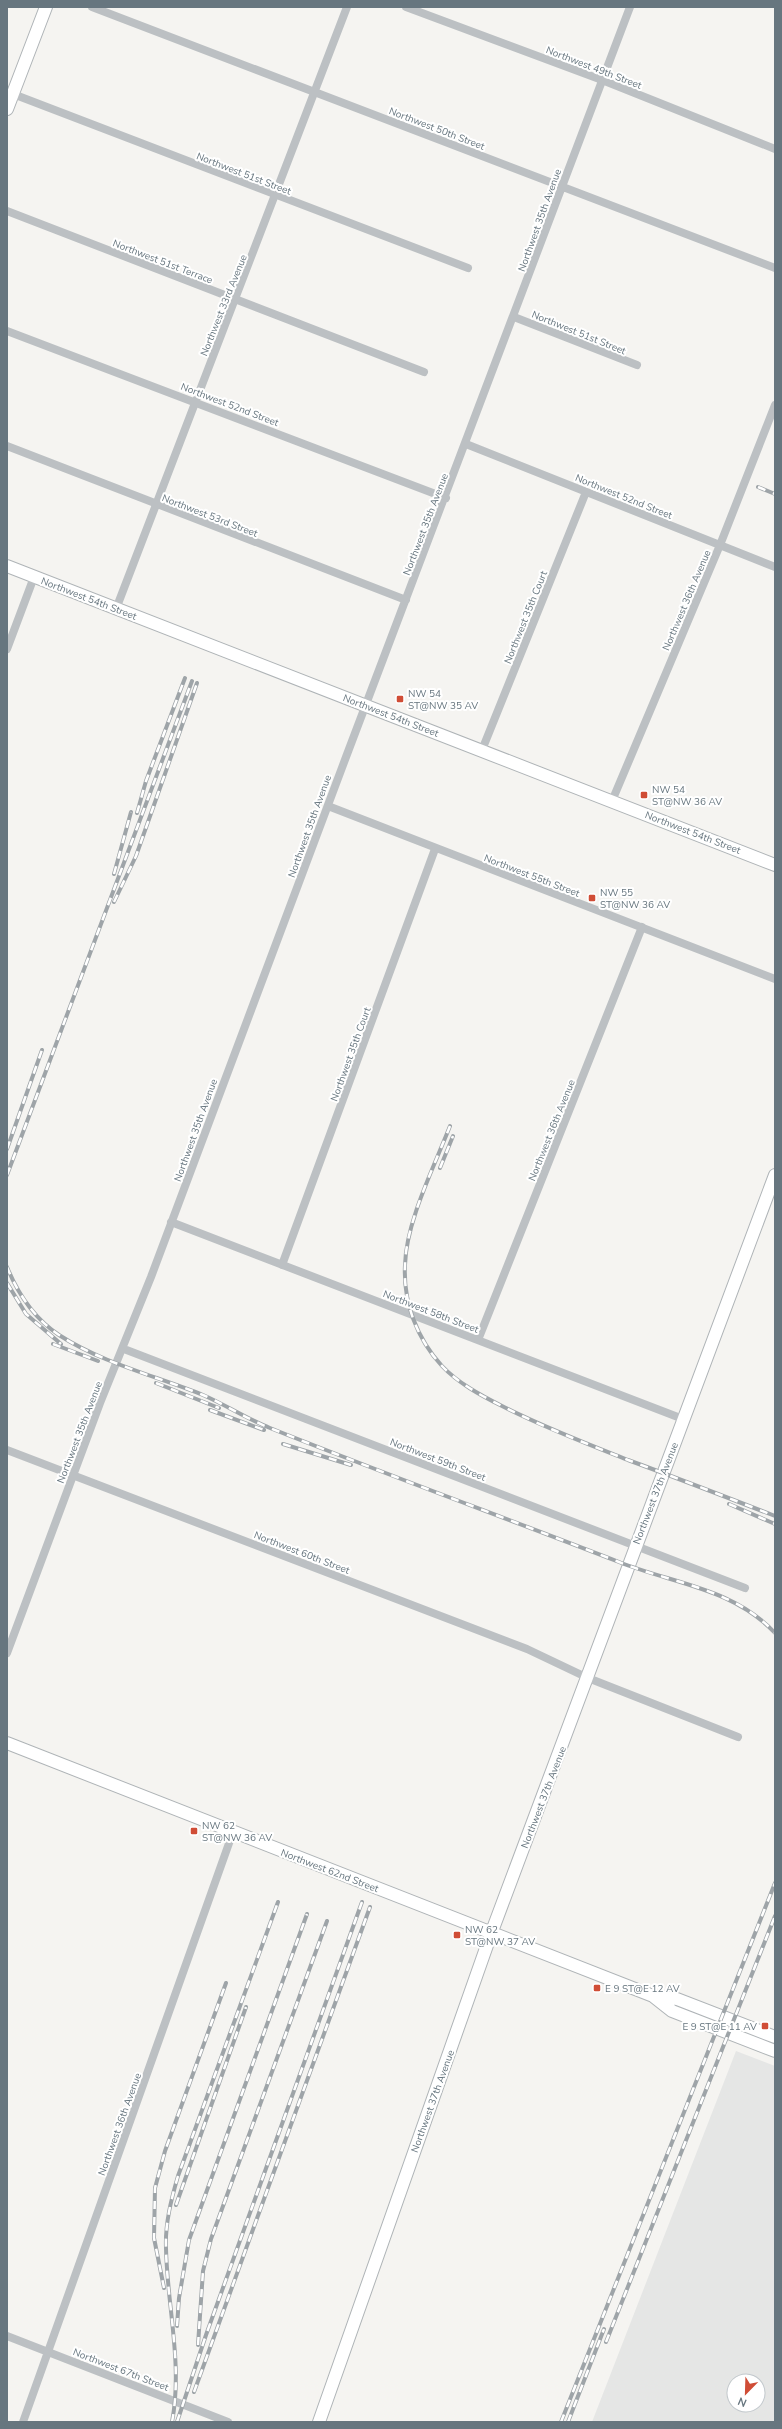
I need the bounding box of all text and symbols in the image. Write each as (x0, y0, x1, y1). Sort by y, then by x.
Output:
street label: Northwest 49th Street (544, 43, 644, 93)
street label: Northwest 50th Street (387, 104, 487, 154)
street label: Northwest 51st Street (194, 149, 294, 199)
street label: Northwest 35th Avenue (515, 167, 565, 274)
street label: Northwest 51st Terrace (111, 236, 215, 287)
street label: Northwest 33rd Avenue (197, 253, 251, 358)
street label: Northwest 51st Street (529, 308, 628, 358)
street label: Northwest 52nd Street (179, 380, 281, 430)
street label: Northwest 35th Avenue (400, 471, 452, 577)
street label: Northwest 52nd Street (573, 471, 675, 523)
street label: Northwest 53rd Street (160, 491, 260, 541)
street label: Northwest 36th Avenue (659, 548, 715, 653)
street label: Northwest 35th Court (501, 568, 551, 666)
street label: Northwest 54th Street (39, 574, 139, 624)
place label: NW 54 ST@NW 35 AV (408, 687, 478, 713)
street label: Northwest 54th Street (341, 691, 441, 741)
marker: NW 54 ST@NW 35 AV (395, 694, 405, 704)
street label: Northwest 35th Avenue (285, 773, 335, 880)
place label: NW 54 ST@NW 36 AV (652, 783, 722, 809)
marker: NW 54 ST@NW 36 AV (639, 790, 649, 800)
street label: Northwest 54th Street (643, 808, 743, 858)
street label: Northwest 55th Street (482, 851, 582, 901)
place label: NW 55 ST@NW 36 AV (600, 886, 670, 912)
marker: NW 55 ST@NW 36 AV (587, 893, 597, 903)
street label: Northwest 35th Court (327, 1005, 375, 1103)
street label: Northwest 35th Avenue (171, 1077, 221, 1184)
street label: Northwest 36th Avenue (525, 1078, 579, 1183)
street label: Northwest 58th Street (381, 1287, 481, 1337)
street label: Northwest 35th Avenue (54, 1379, 106, 1485)
street label: Northwest 59th Street (388, 1435, 488, 1485)
street label: Northwest 37th Avenue (630, 1440, 682, 1546)
street label: Northwest 60th Street (252, 1528, 352, 1578)
street label: Northwest 37th Avenue (518, 1744, 570, 1850)
place label: NW 62 ST@NW 36 AV (202, 1819, 272, 1845)
marker: NW 62 ST@NW 36 AV (189, 1826, 199, 1836)
street label: Northwest 62nd Street (279, 1846, 381, 1896)
place label: NW 62 ST@NW 37 AV (465, 1923, 535, 1949)
marker: NW 62 ST@NW 37 AV (452, 1930, 462, 1940)
place label: E 9 ST@E 12 AV (605, 1982, 680, 1996)
marker: E 9 ST@E 12 AV (592, 1983, 602, 1993)
place label: E 9 ST@E 11 AV (682, 2020, 757, 2034)
marker: E 9 ST@E 11 AV (760, 2021, 770, 2031)
street label: Northwest 37th Avenue (408, 2048, 458, 2155)
street label: Northwest 36th Avenue (95, 2071, 145, 2178)
street label: Northwest 67th Street (71, 2345, 171, 2395)
north arrow (726, 2373, 766, 2413)
text: N (736, 2393, 749, 2410)

